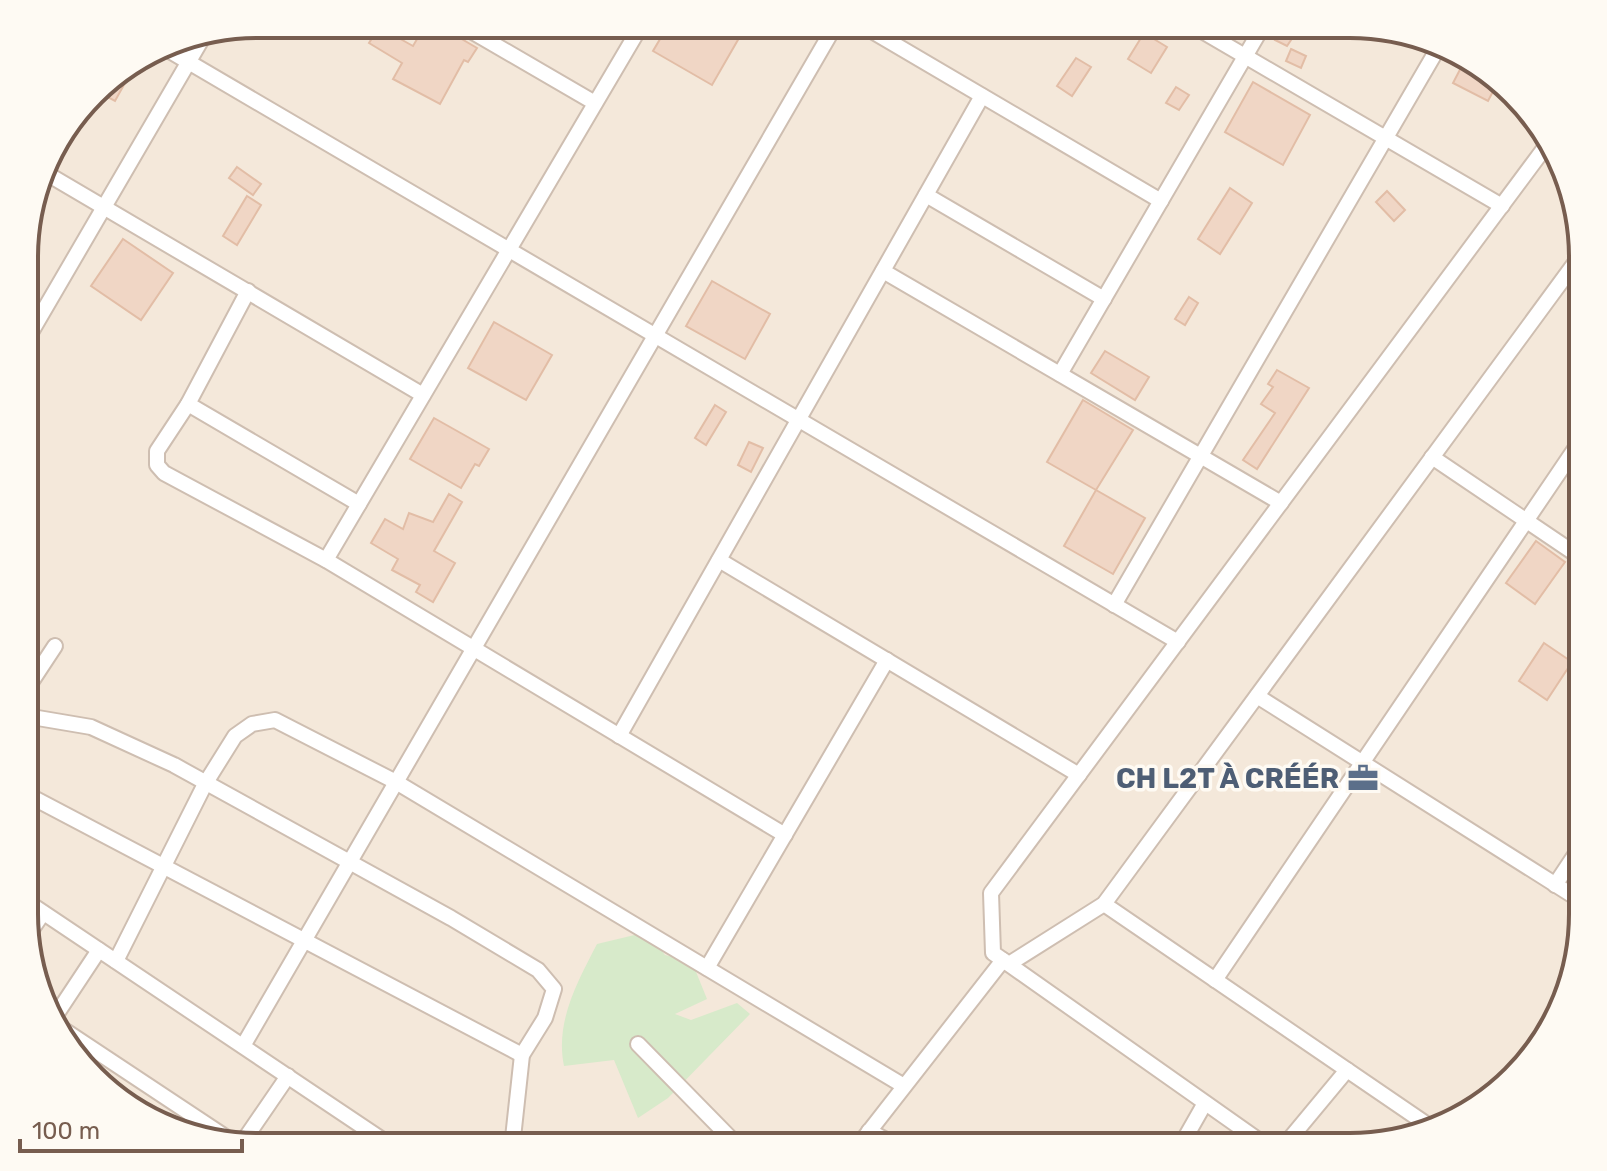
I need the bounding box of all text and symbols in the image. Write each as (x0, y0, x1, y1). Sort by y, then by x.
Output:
office icon: CH L2T À CRÉÉR (1346, 761, 1380, 795)
place label: CH L2T À CRÉÉR (1116, 762, 1339, 795)
scale bar (20, 1103, 242, 1153)
text: 100 m (32, 1117, 100, 1145)

